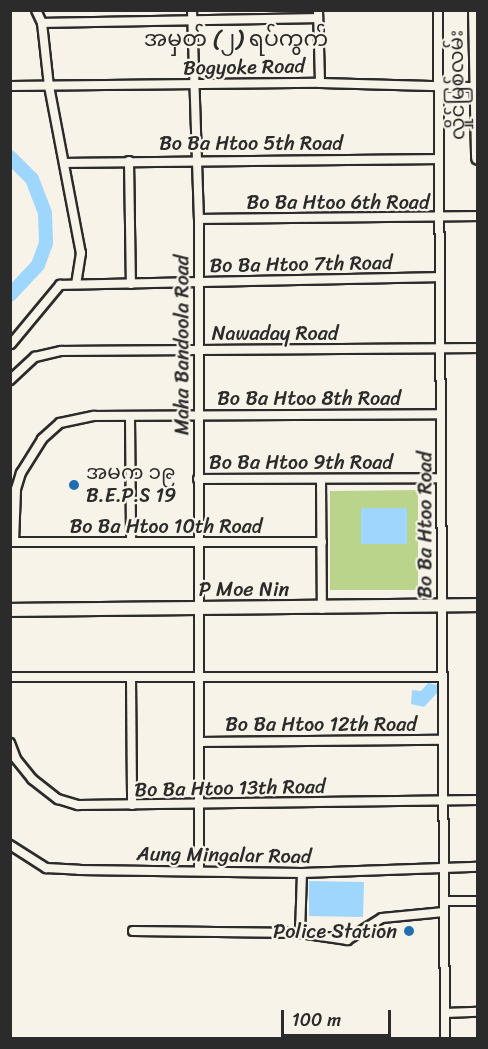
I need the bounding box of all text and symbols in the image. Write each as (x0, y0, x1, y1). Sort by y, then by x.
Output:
district label: အမှတ် (၂) ရပ်ကွက် (144, 26, 328, 52)
street label: လှိုင်မြစ်လမ်း (444, 30, 470, 140)
street label: Bogyoke Road (183, 54, 305, 80)
street label: Bo Ba Htoo 5th Road (159, 131, 343, 155)
street label: Bo Ba Htoo 6th Road (247, 190, 429, 214)
street label: Bo Ba Htoo 7th Road (209, 250, 393, 278)
street label: Maha Bandoola Road (170, 255, 194, 435)
street label: Nawaday Road (212, 321, 338, 345)
street label: Bo Ba Htoo 8th Road (217, 386, 401, 410)
street label: Bo Ba Htoo 9th Road (209, 450, 393, 474)
street label: Bo Ba Htoo Road (413, 451, 437, 599)
place label: အမက ၁၉ B.E.P.S 19 (86, 461, 176, 508)
marker: အမက ၁၉ B.E.P.S 19 (67, 478, 81, 492)
street label: Bo Ba Htoo 10th Road (70, 514, 262, 538)
street label: P Moe Nin (199, 577, 289, 601)
street label: Bo Ba Htoo 12th Road (225, 712, 417, 736)
street label: Bo Ba Htoo 13th Road (134, 774, 326, 802)
street label: Aung Mingalar Road (136, 841, 312, 869)
place label: Police Station (272, 919, 397, 943)
marker: Police Station (402, 924, 416, 938)
scale bar (284, 998, 394, 1036)
text: 100 m (292, 1004, 341, 1036)

